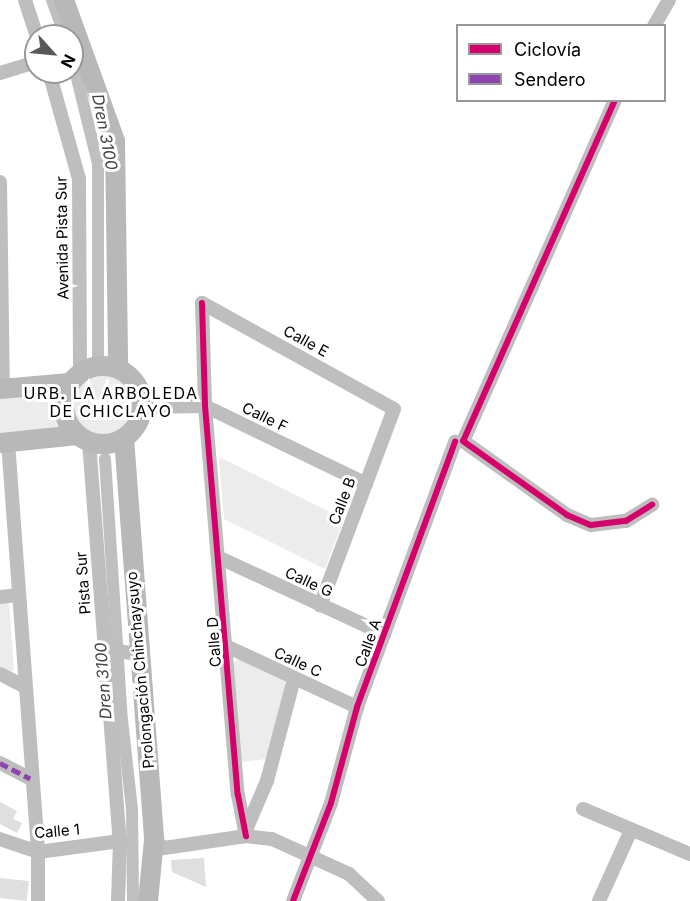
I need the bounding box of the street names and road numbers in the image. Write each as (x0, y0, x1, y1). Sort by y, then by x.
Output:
street label: Avenida Pista Sur (52, 176, 72, 300)
street label: Calle E (280, 321, 332, 361)
street label: Calle F (239, 398, 291, 436)
street label: Calle B (325, 475, 359, 527)
street label: Pista Sur (72, 551, 94, 615)
street label: Calle G (282, 563, 336, 601)
street label: Prolongación Chinchaysuyo (122, 571, 158, 769)
street label: Calle D (203, 616, 225, 668)
street label: Calle A (351, 616, 385, 670)
street label: Calle C (271, 643, 325, 681)
street label: Calle 1 (33, 820, 81, 842)

